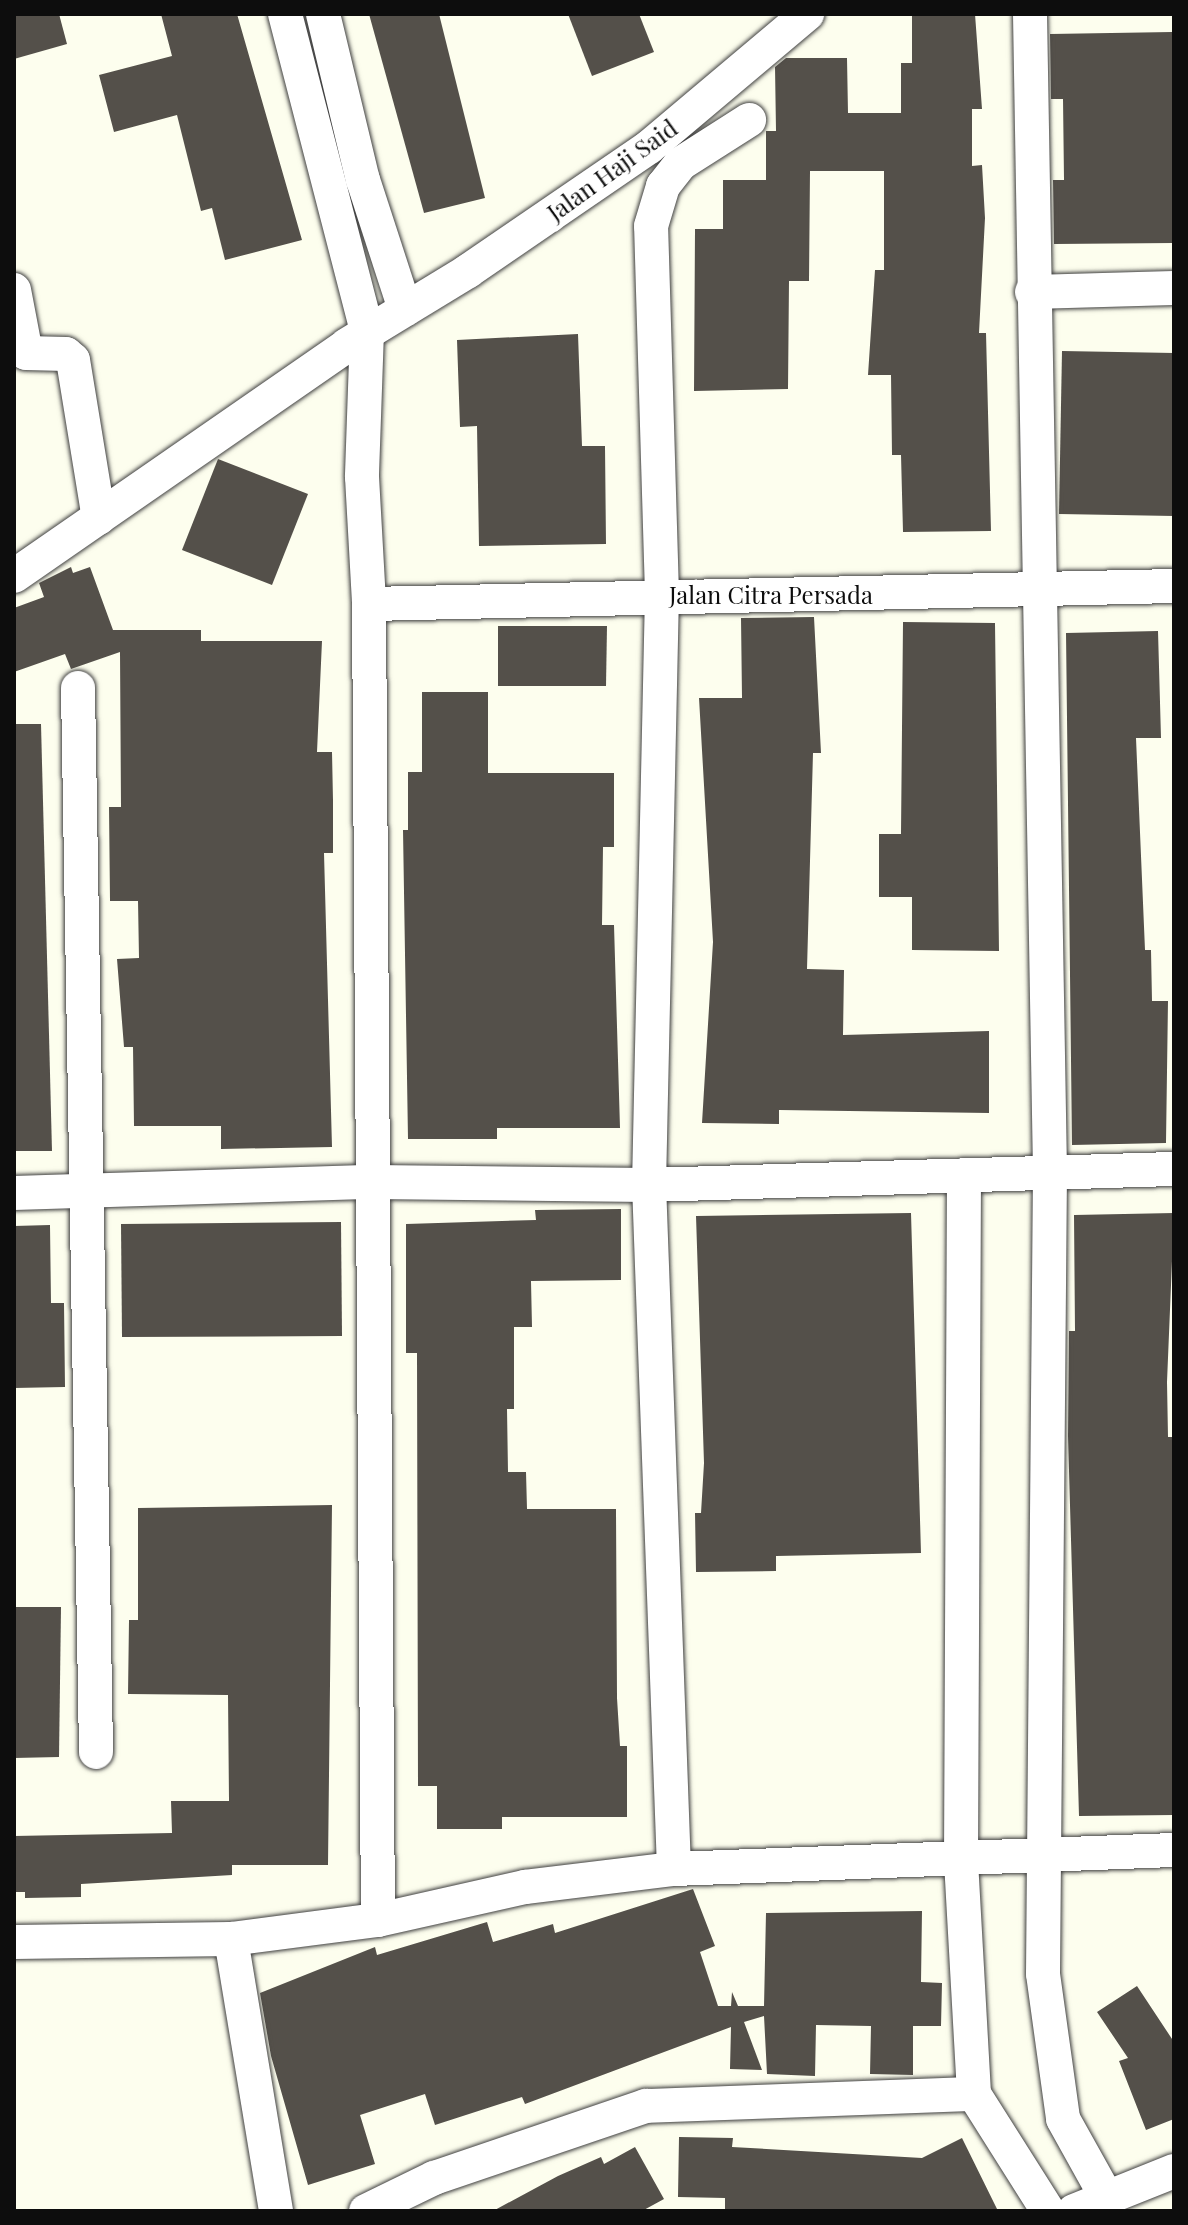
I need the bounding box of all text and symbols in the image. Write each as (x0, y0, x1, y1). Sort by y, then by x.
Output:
street label: Jalan Haji Said (541, 113, 683, 227)
street label: Jalan Citra Persada (669, 581, 873, 609)

